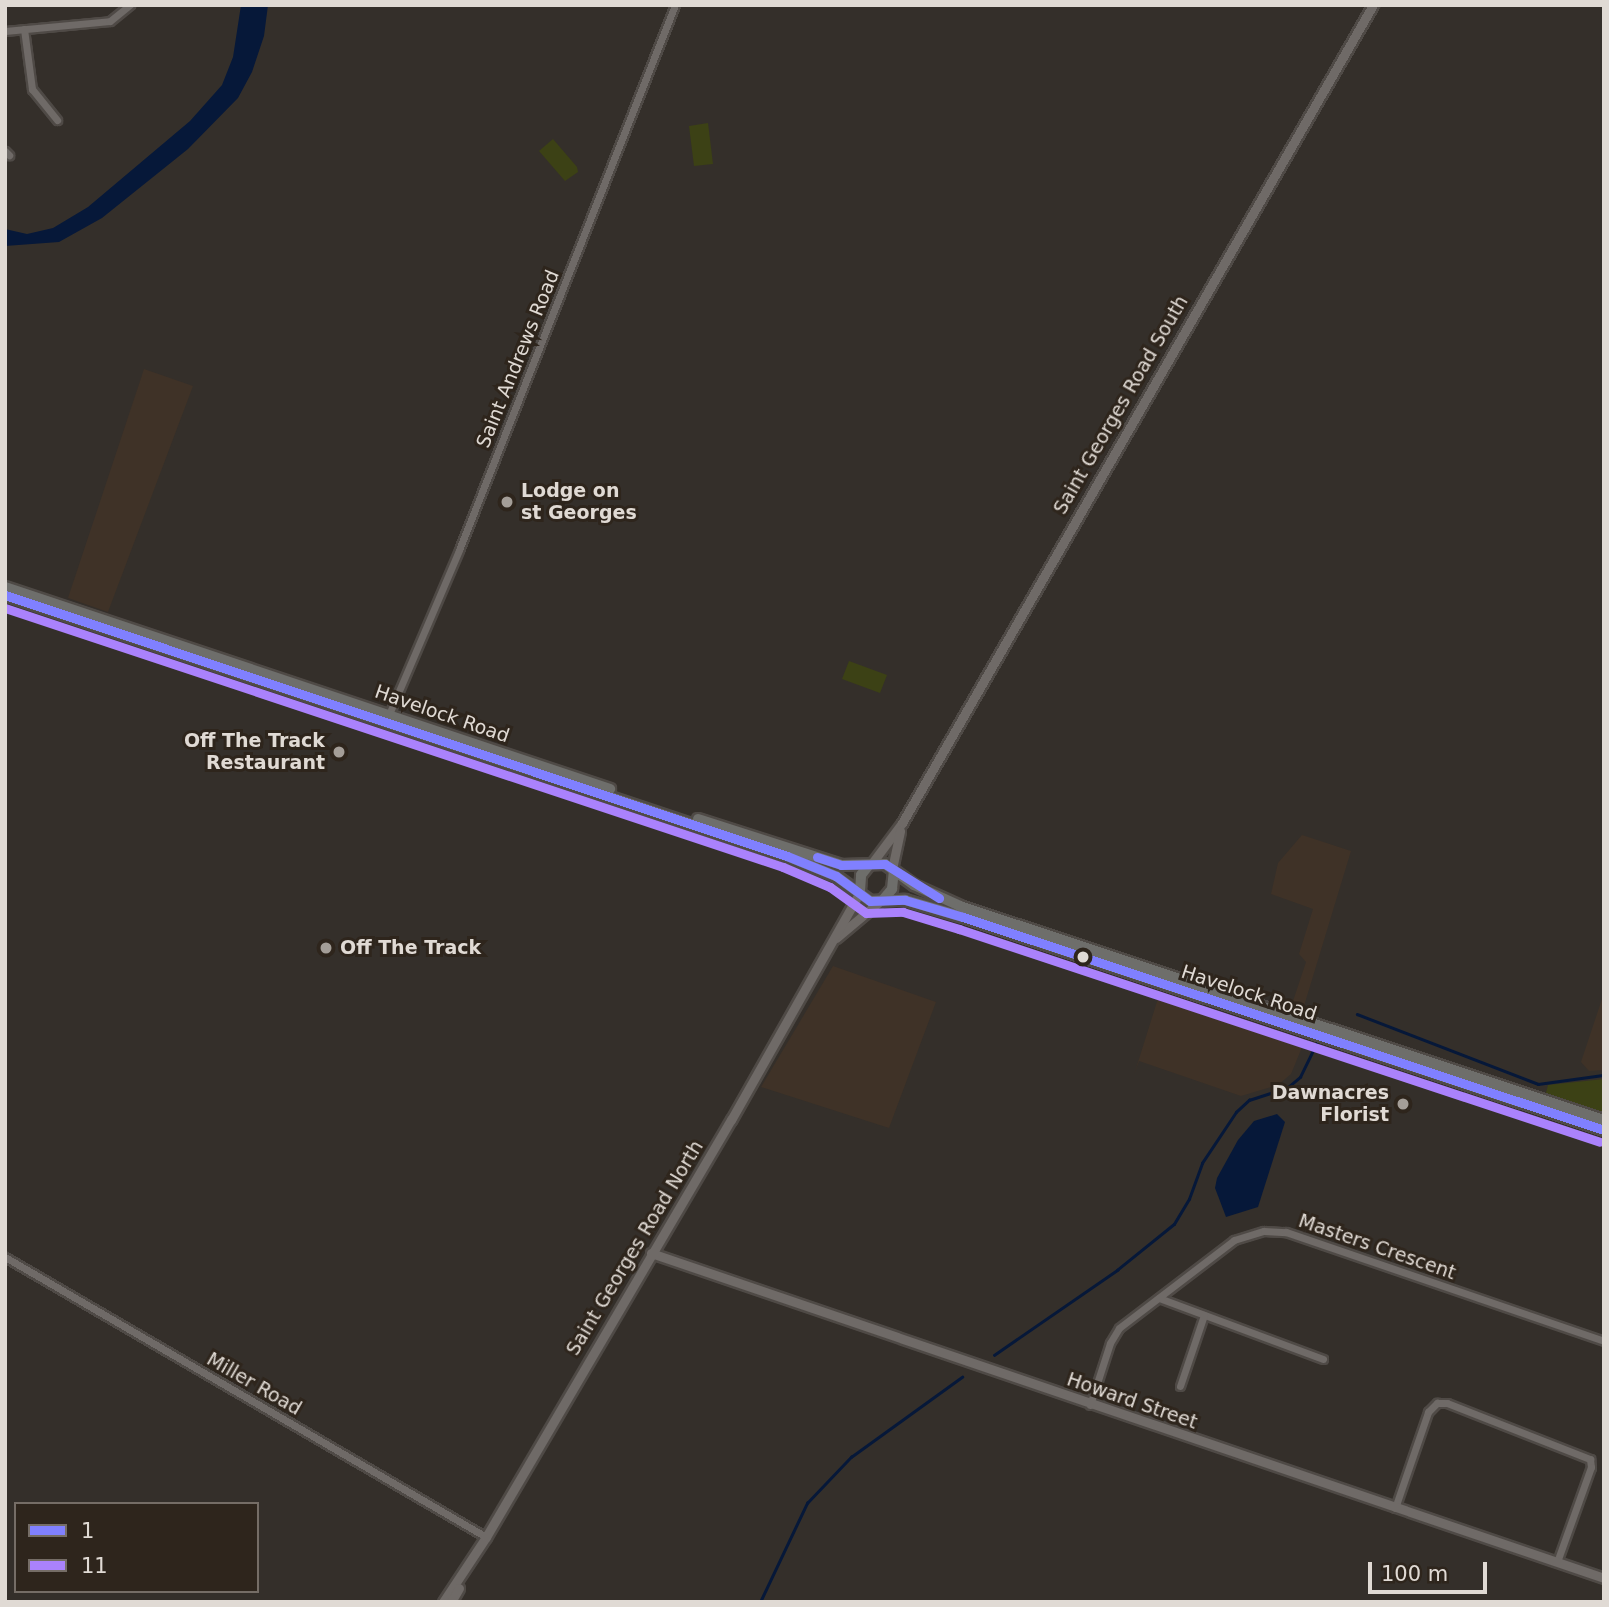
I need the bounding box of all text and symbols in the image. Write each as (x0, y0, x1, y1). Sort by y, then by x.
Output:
street label: Saint Andrews Road (472, 267, 564, 451)
street label: Saint Georges Road South (1049, 292, 1193, 518)
place label: Lodge on st Georges (521, 480, 637, 524)
marker: Lodge on st Georges (499, 494, 515, 510)
street label: Havelock Road (372, 680, 512, 748)
place label: Off The Track Restaurant (184, 730, 325, 774)
marker: Off The Track Restaurant (331, 744, 347, 760)
place label: Off The Track (340, 937, 481, 959)
marker: Off The Track (318, 940, 334, 956)
unlabelled marker (1076, 950, 1090, 964)
street label: Havelock Road (1178, 960, 1320, 1026)
place label: Dawnacres Florist (1272, 1082, 1389, 1126)
marker: Dawnacres Florist (1395, 1096, 1411, 1112)
street label: Saint Georges Road North (562, 1136, 708, 1360)
street label: Masters Crescent (1295, 1209, 1459, 1285)
street label: Miller Road (203, 1348, 305, 1420)
street label: Howard Street (1064, 1368, 1200, 1434)
legend (14, 1502, 259, 1593)
text: 1 (81, 1519, 94, 1543)
scale bar (1371, 1548, 1490, 1592)
text: 11 (81, 1554, 108, 1578)
text: 100 m (1381, 1562, 1448, 1586)

